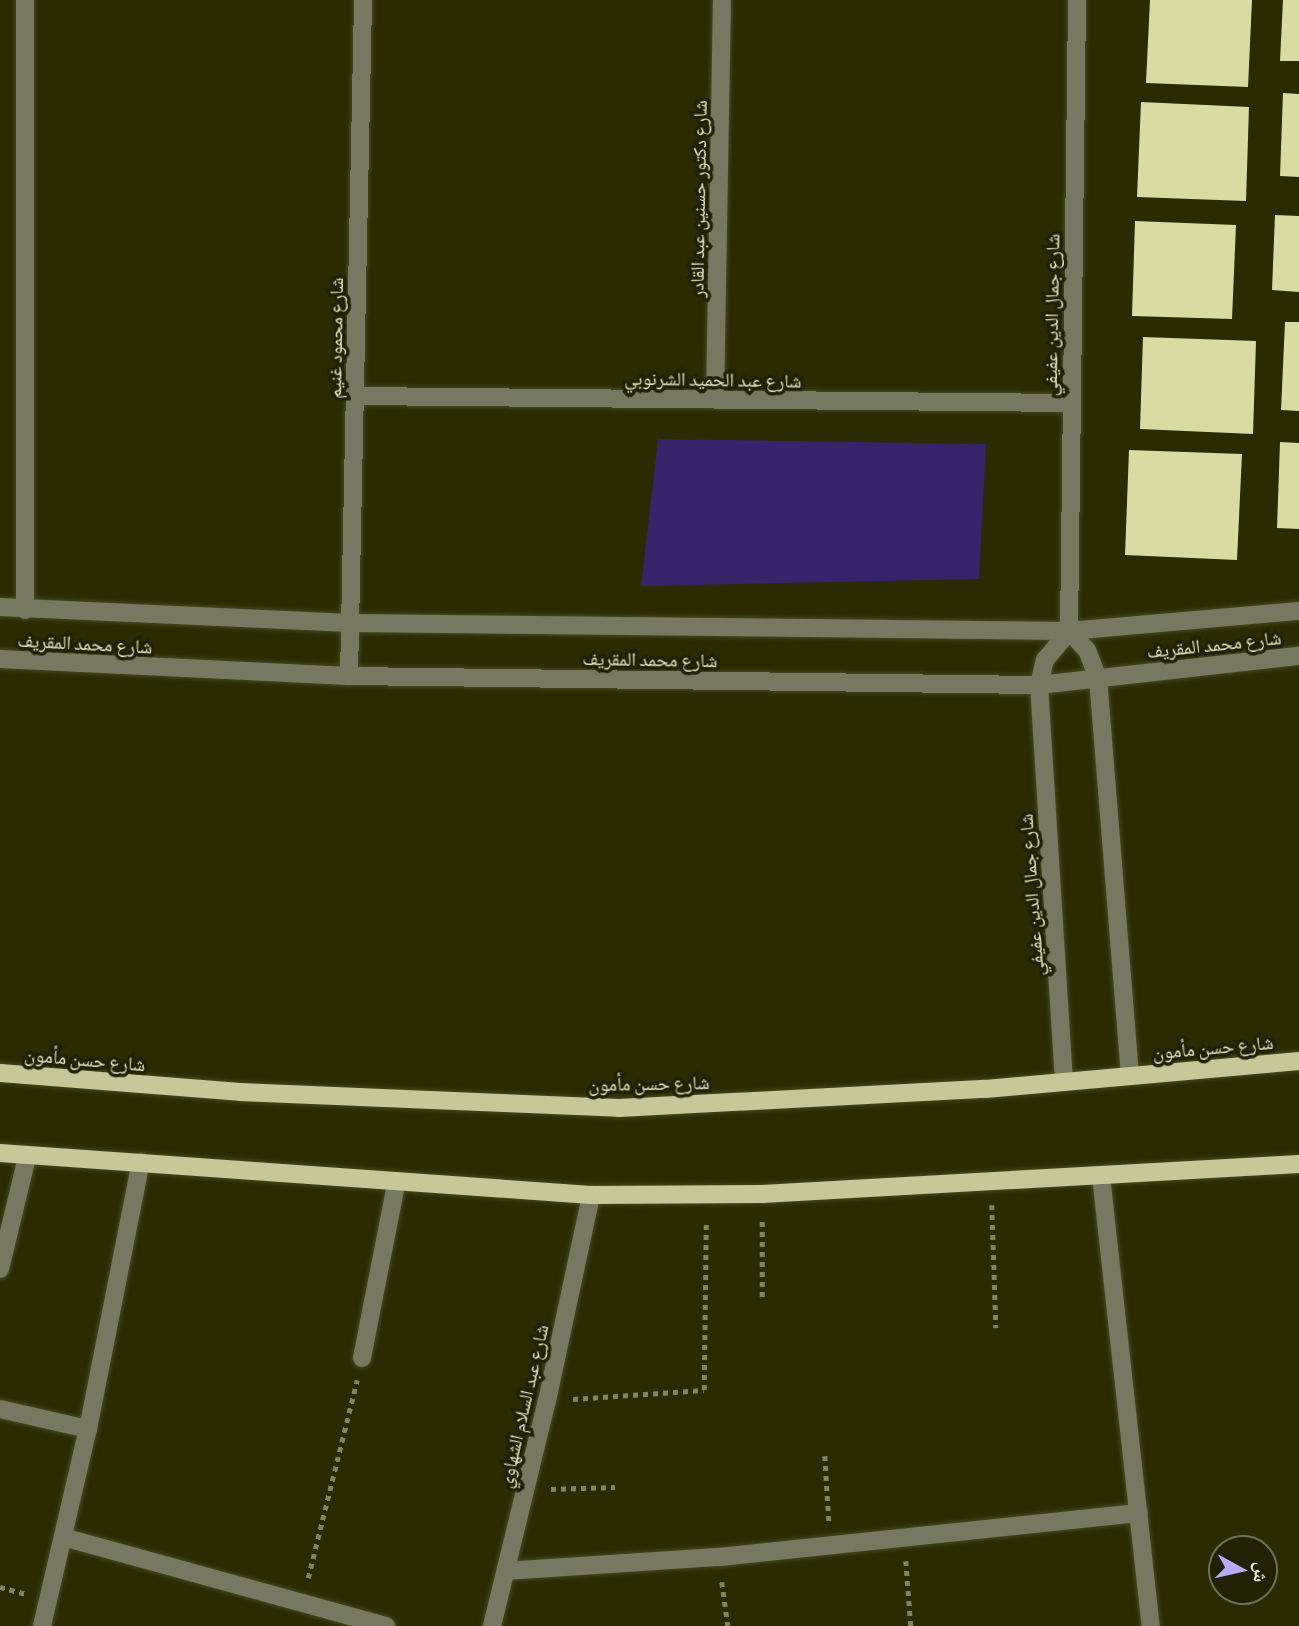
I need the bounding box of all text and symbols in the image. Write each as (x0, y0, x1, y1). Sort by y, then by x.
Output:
street label: شارع دكتور حسنين عبد القادر (685, 100, 711, 298)
street label: شارع جمال الدين عفيفي (1038, 234, 1064, 396)
street label: شارع محمود غنيم (323, 277, 347, 399)
street label: شارع عبد الحميد الشرنوبي (624, 366, 802, 392)
street label: شارع محمد المقريف (1146, 626, 1282, 662)
street label: شارع محمد المقريف (17, 628, 153, 658)
street label: شارع محمد المقريف (582, 646, 718, 672)
street label: شارع جمال الدين عفيفي (1014, 813, 1048, 977)
street label: شارع حسن مأمون (1152, 1030, 1274, 1064)
street label: شارع حسن مأمون (24, 1042, 146, 1076)
street label: شارع حسن مأمون (588, 1071, 710, 1095)
street label: شارع عبد السلام الشهاوي (493, 1322, 553, 1490)
north arrow (1208, 1535, 1278, 1605)
text: ش (1250, 1561, 1275, 1584)

